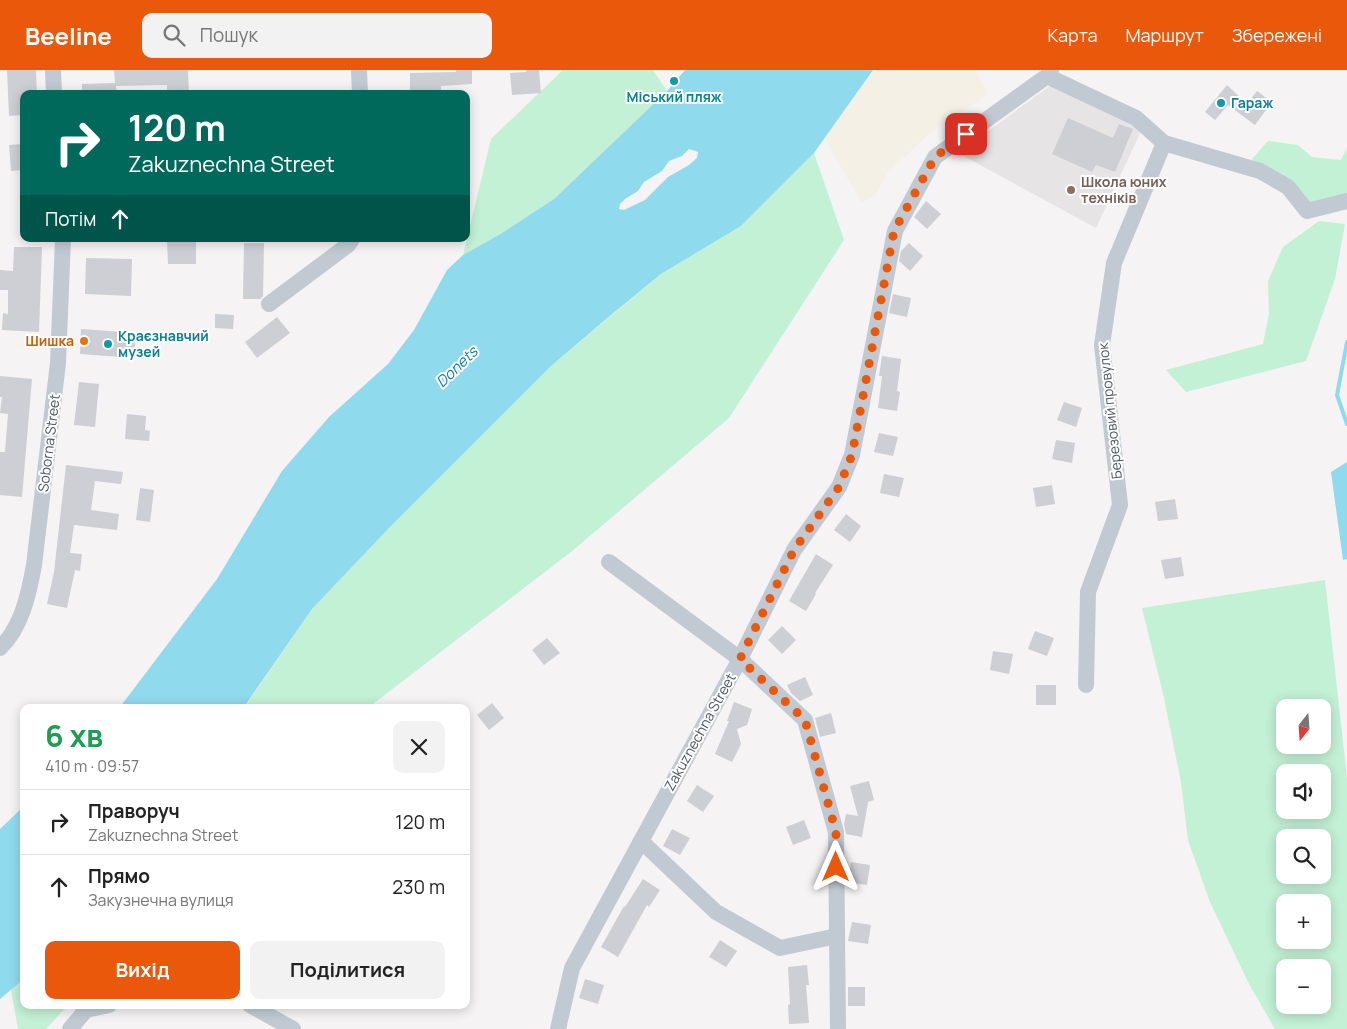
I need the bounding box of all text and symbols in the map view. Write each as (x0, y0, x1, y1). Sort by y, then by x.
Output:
search box (142, 13, 492, 58)
text: Beeline (25, 19, 112, 52)
icon: search (160, 21, 188, 49)
text: Пошук (200, 22, 258, 48)
text: Карта (1047, 23, 1097, 47)
text: Маршрут (1125, 23, 1204, 47)
text: Збережені (1232, 23, 1322, 47)
marker: Міський пляж (668, 75, 680, 87)
place label: Міський пляж (626, 87, 722, 106)
place label: Гараж (1231, 93, 1273, 112)
marker: Гараж (1215, 97, 1227, 109)
text: 120 m (128, 104, 226, 152)
icon: right (45, 110, 110, 175)
pin (945, 113, 987, 155)
icon: arrive (952, 120, 980, 148)
text: Zakuznechna Street (128, 149, 335, 179)
place label: Школа юних техніків (1081, 172, 1167, 207)
marker: Школа юних техніків (1065, 184, 1077, 196)
icon: ahead (106, 205, 134, 233)
text: Потім (45, 206, 96, 232)
place label: Краєзнавчий музей (118, 326, 209, 361)
place label: Шишка (26, 331, 74, 350)
marker: Шишка (78, 335, 90, 347)
marker: Краєзнавчий музей (102, 338, 114, 350)
water label: Donets (431, 341, 483, 392)
street label: Березовий провулок (1093, 341, 1126, 480)
street label: Soborna Street (33, 392, 64, 493)
street label: Zakuznechna Street (659, 669, 740, 794)
north arrow (1276, 699, 1331, 754)
map controls (1276, 699, 1331, 1014)
text: 6 хв (45, 715, 103, 756)
button: close (393, 721, 445, 773)
text: 410 m · 09:57 (45, 755, 139, 777)
button: sound (1276, 764, 1331, 819)
text: Праворуч (88, 798, 180, 824)
icon: right (45, 808, 73, 836)
text: 120 m (395, 809, 445, 835)
text: Zakuznechna Street (88, 824, 238, 846)
button: search (1276, 829, 1331, 884)
position arrow (809, 840, 861, 892)
text: Прямо (88, 863, 150, 889)
icon: ahead (45, 873, 73, 901)
text: 230 m (392, 874, 445, 900)
text: Закузнечна вулиця (88, 889, 234, 911)
button: + (1276, 894, 1331, 949)
button: Вихід (45, 941, 240, 999)
button: Поділитися (250, 941, 445, 999)
button: − (1276, 959, 1331, 1014)

